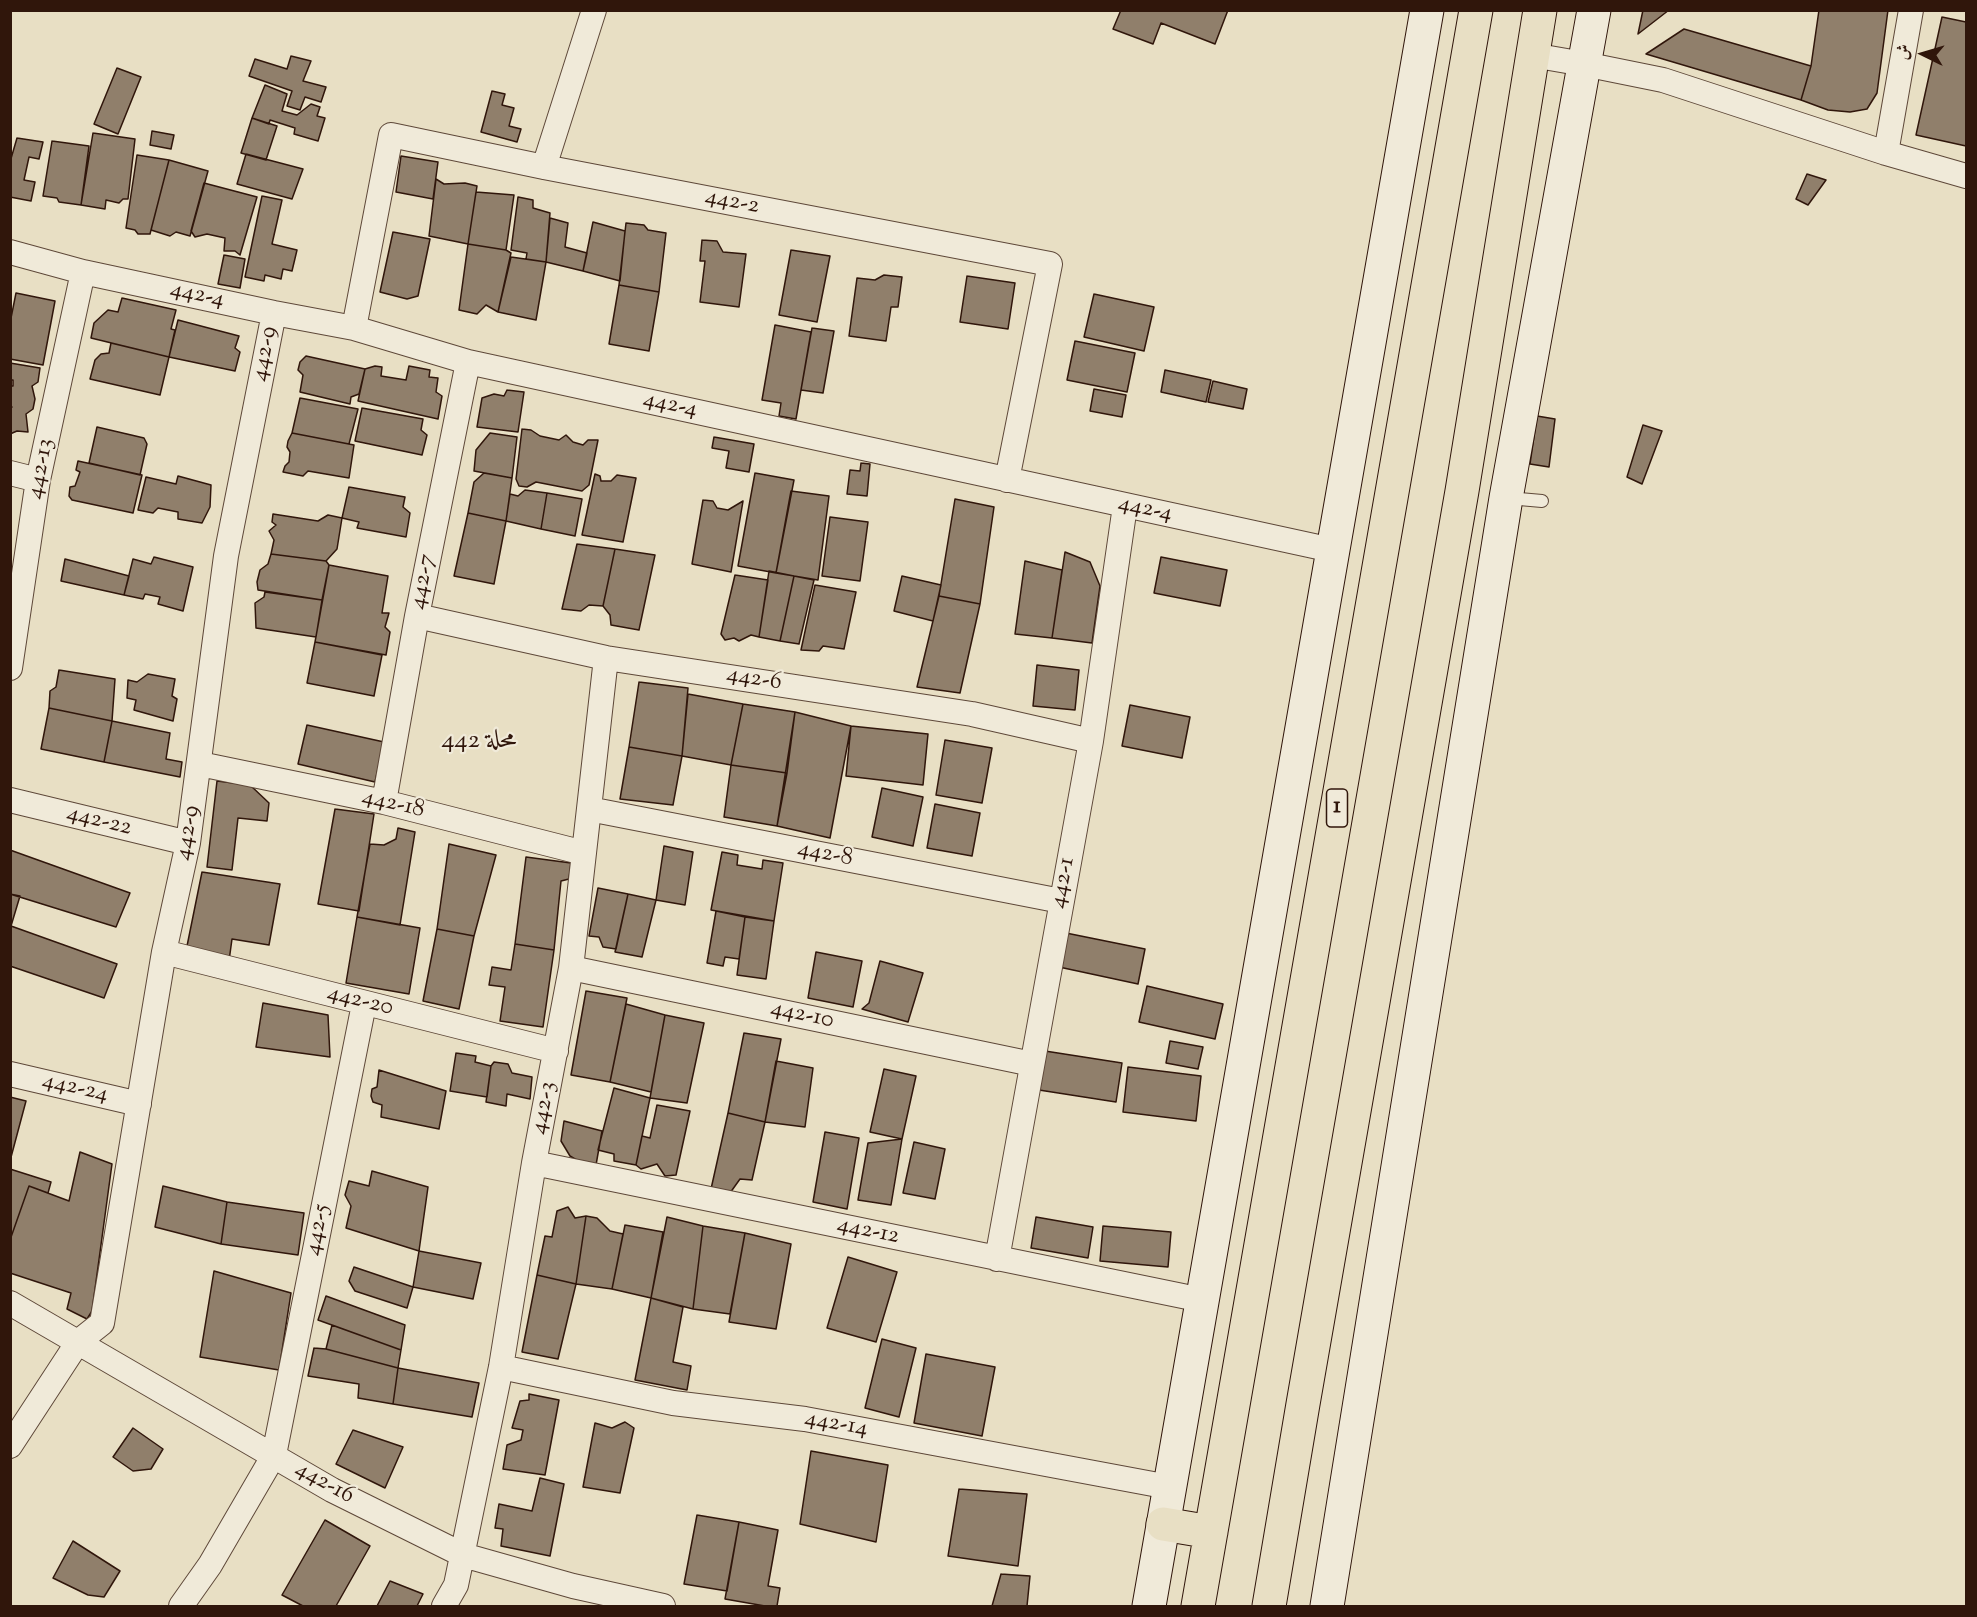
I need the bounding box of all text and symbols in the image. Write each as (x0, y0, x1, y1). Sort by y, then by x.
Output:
north arrow (1893, 24, 1953, 84)
text: ش (1892, 43, 1917, 61)
street label: 442-2 (702, 184, 762, 222)
street label: 442-4 (167, 276, 227, 316)
street label: 442-9 (247, 324, 285, 384)
street label: 442-4 (640, 386, 700, 426)
street label: 442-13 (22, 436, 62, 502)
street label: 442-4 (1115, 490, 1175, 530)
street label: 442-7 (405, 552, 443, 612)
street label: 442-6 (724, 661, 784, 699)
district label: محلة 442 (441, 727, 517, 759)
street label: 442-18 (359, 784, 427, 826)
road number: 1 (1326, 789, 1348, 827)
street label: 442-22 (64, 800, 134, 844)
street label: 442-9 (170, 803, 208, 863)
street label: 442-8 (795, 836, 855, 874)
street label: 442-1 (1045, 855, 1083, 911)
street label: 442-20 (324, 980, 396, 1024)
street label: 442-10 (768, 995, 836, 1037)
street label: 442-24 (39, 1067, 111, 1111)
street label: 442-3 (526, 1079, 564, 1137)
street label: 442-5 (300, 1202, 338, 1258)
street label: 442-12 (834, 1211, 902, 1253)
street label: 442-14 (802, 1405, 870, 1445)
street label: 442-16 (289, 1456, 359, 1512)

